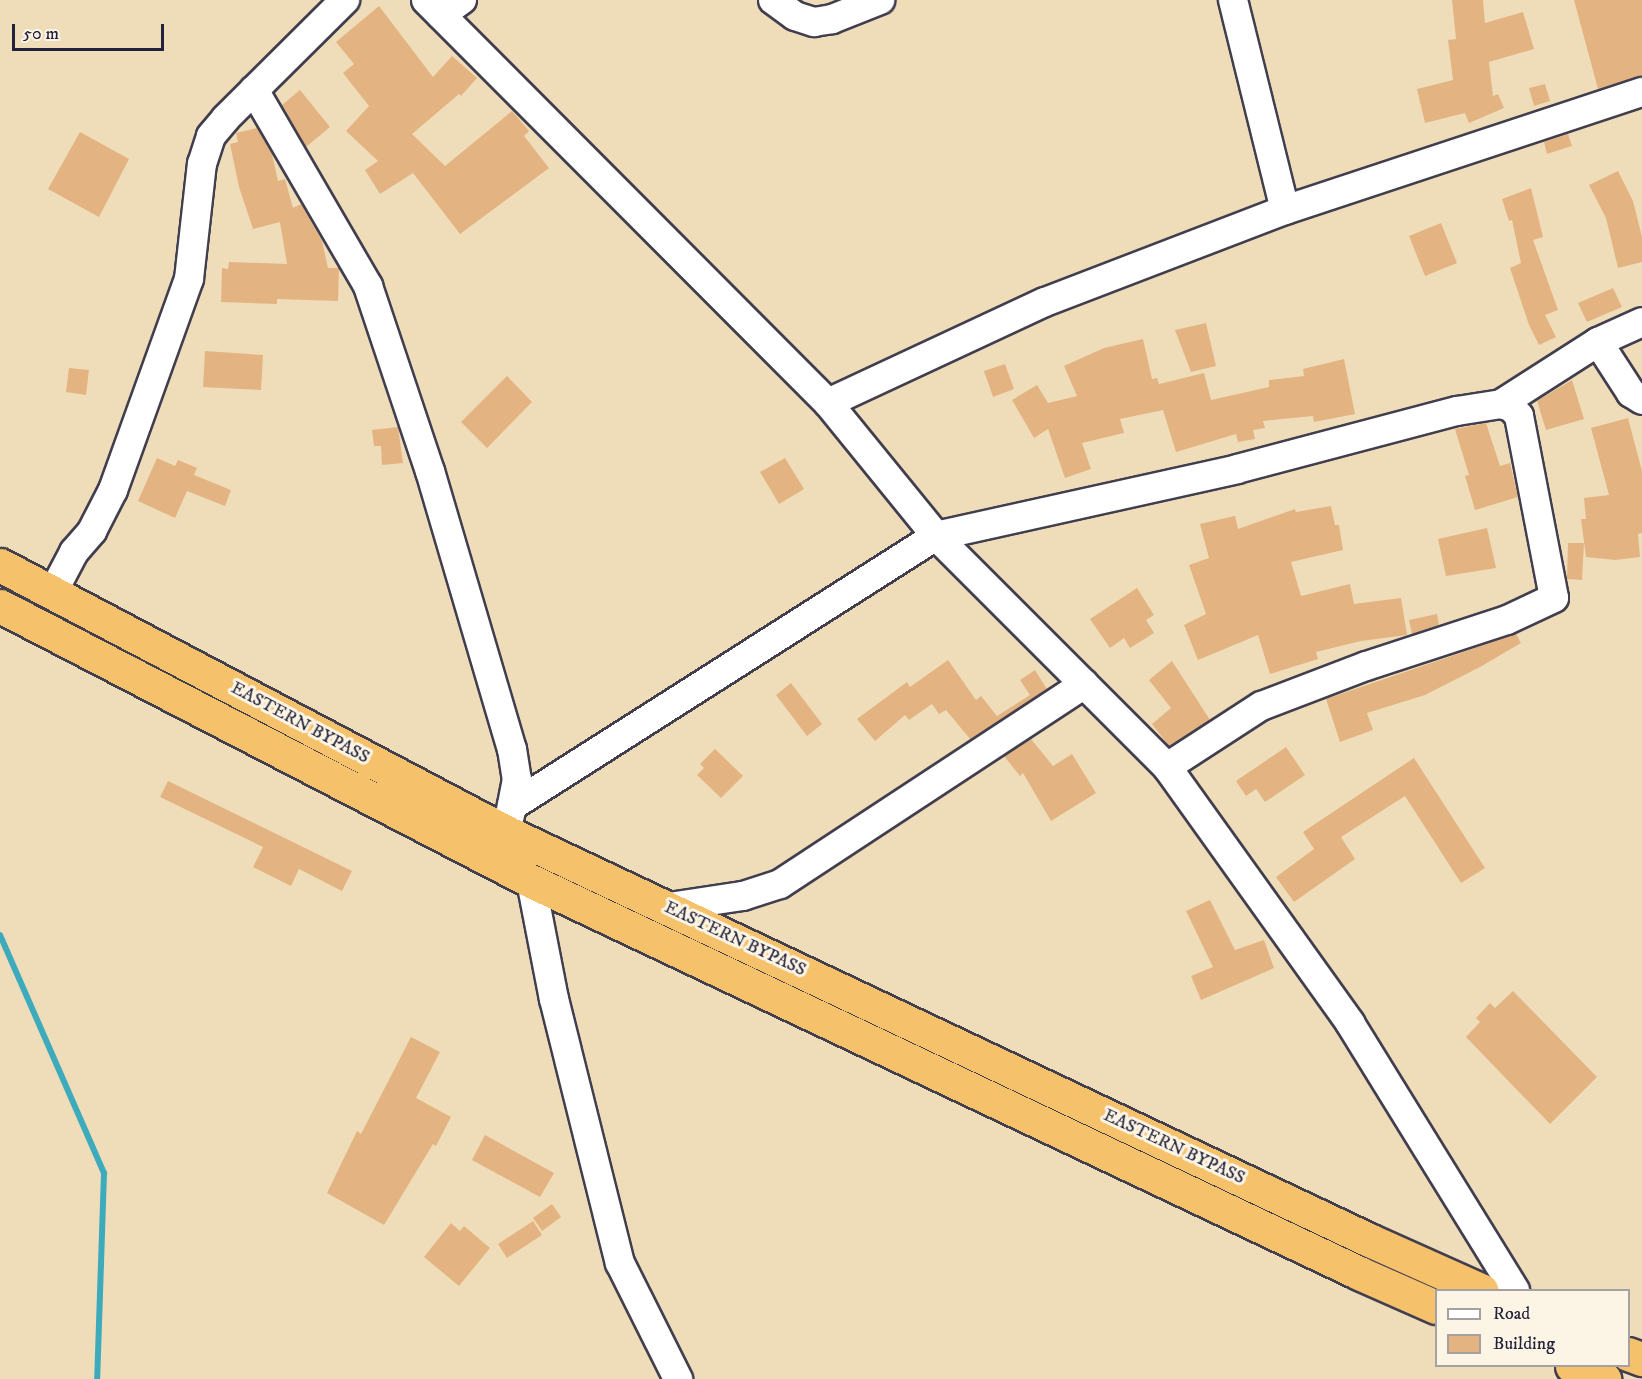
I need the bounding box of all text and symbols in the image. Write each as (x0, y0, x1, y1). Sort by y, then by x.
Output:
scale bar (15, 12, 166, 50)
text: 50 m (23, 23, 59, 45)
street label: EASTERN BYPASS (227, 677, 373, 769)
street label: EASTERN BYPASS (661, 897, 809, 981)
street label: EASTERN BYPASS (1100, 1105, 1248, 1189)
legend (1435, 1289, 1630, 1367)
text: Road (1493, 1303, 1530, 1325)
text: Building (1493, 1333, 1555, 1355)

